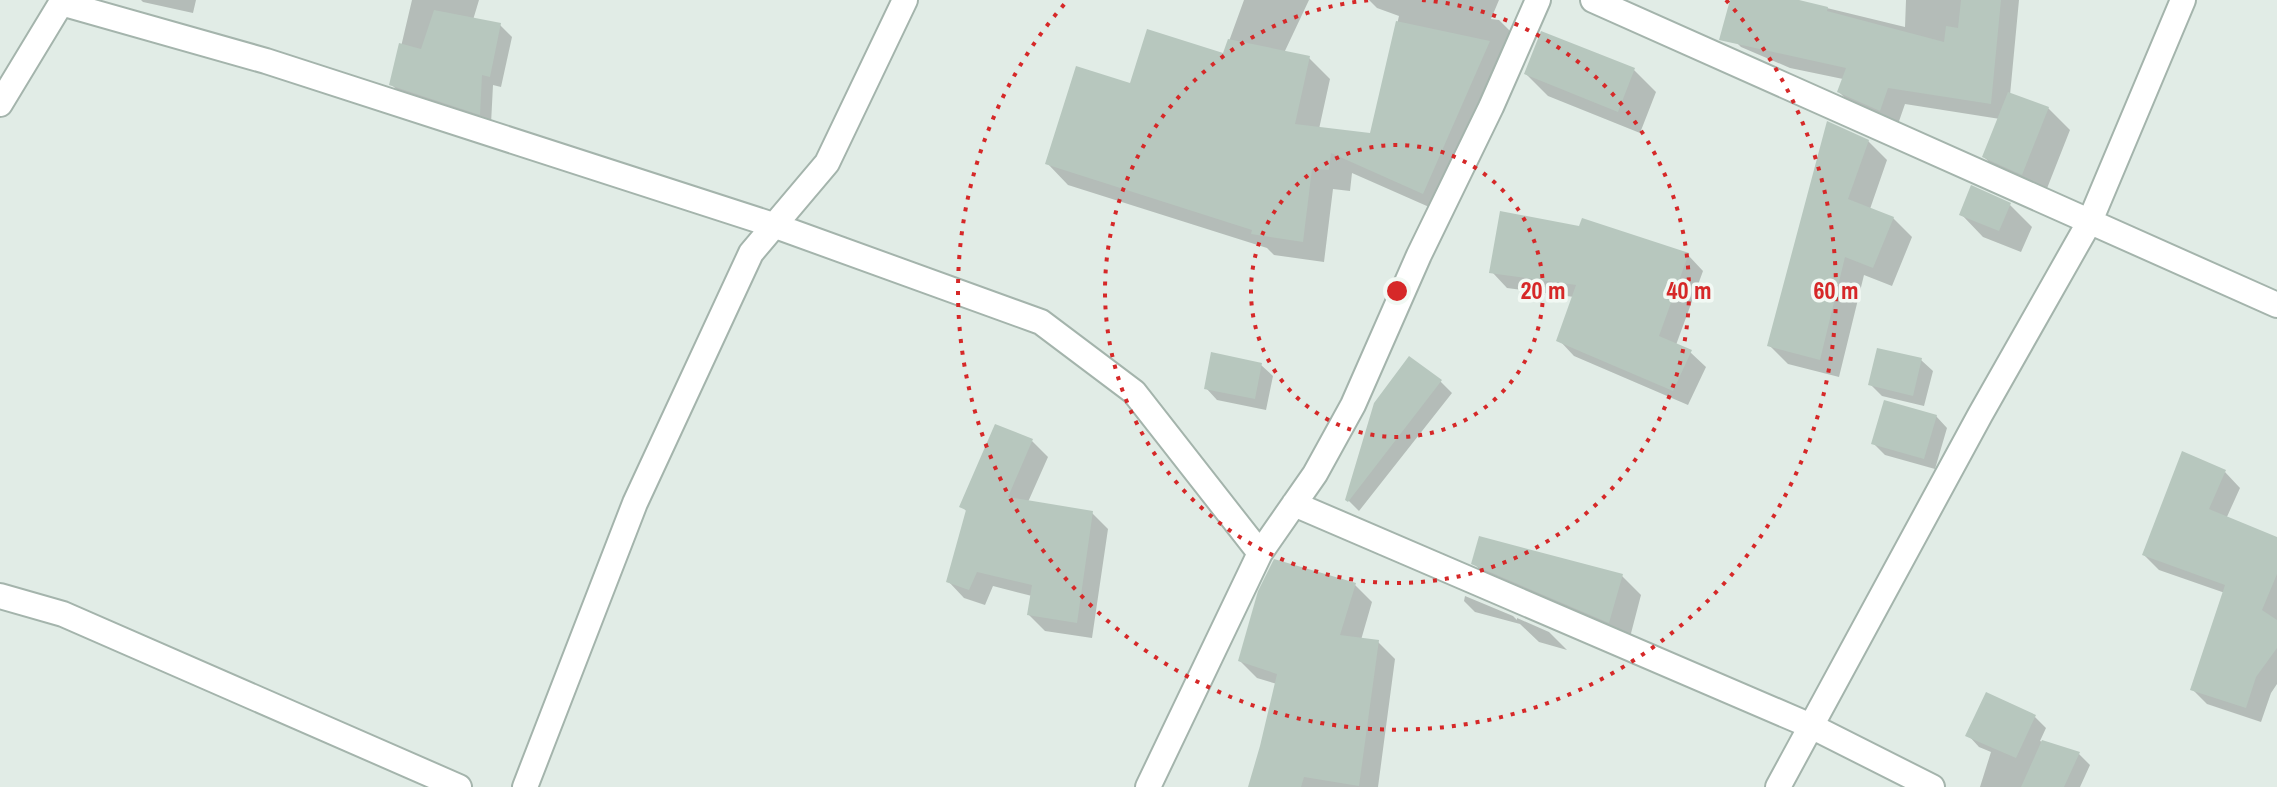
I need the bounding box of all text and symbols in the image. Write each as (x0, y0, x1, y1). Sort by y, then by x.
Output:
text: 20 m (1521, 274, 1565, 306)
text: 40 m (1667, 274, 1711, 306)
text: 60 m (1814, 274, 1858, 306)
centre of rings (1383, 277, 1411, 305)

